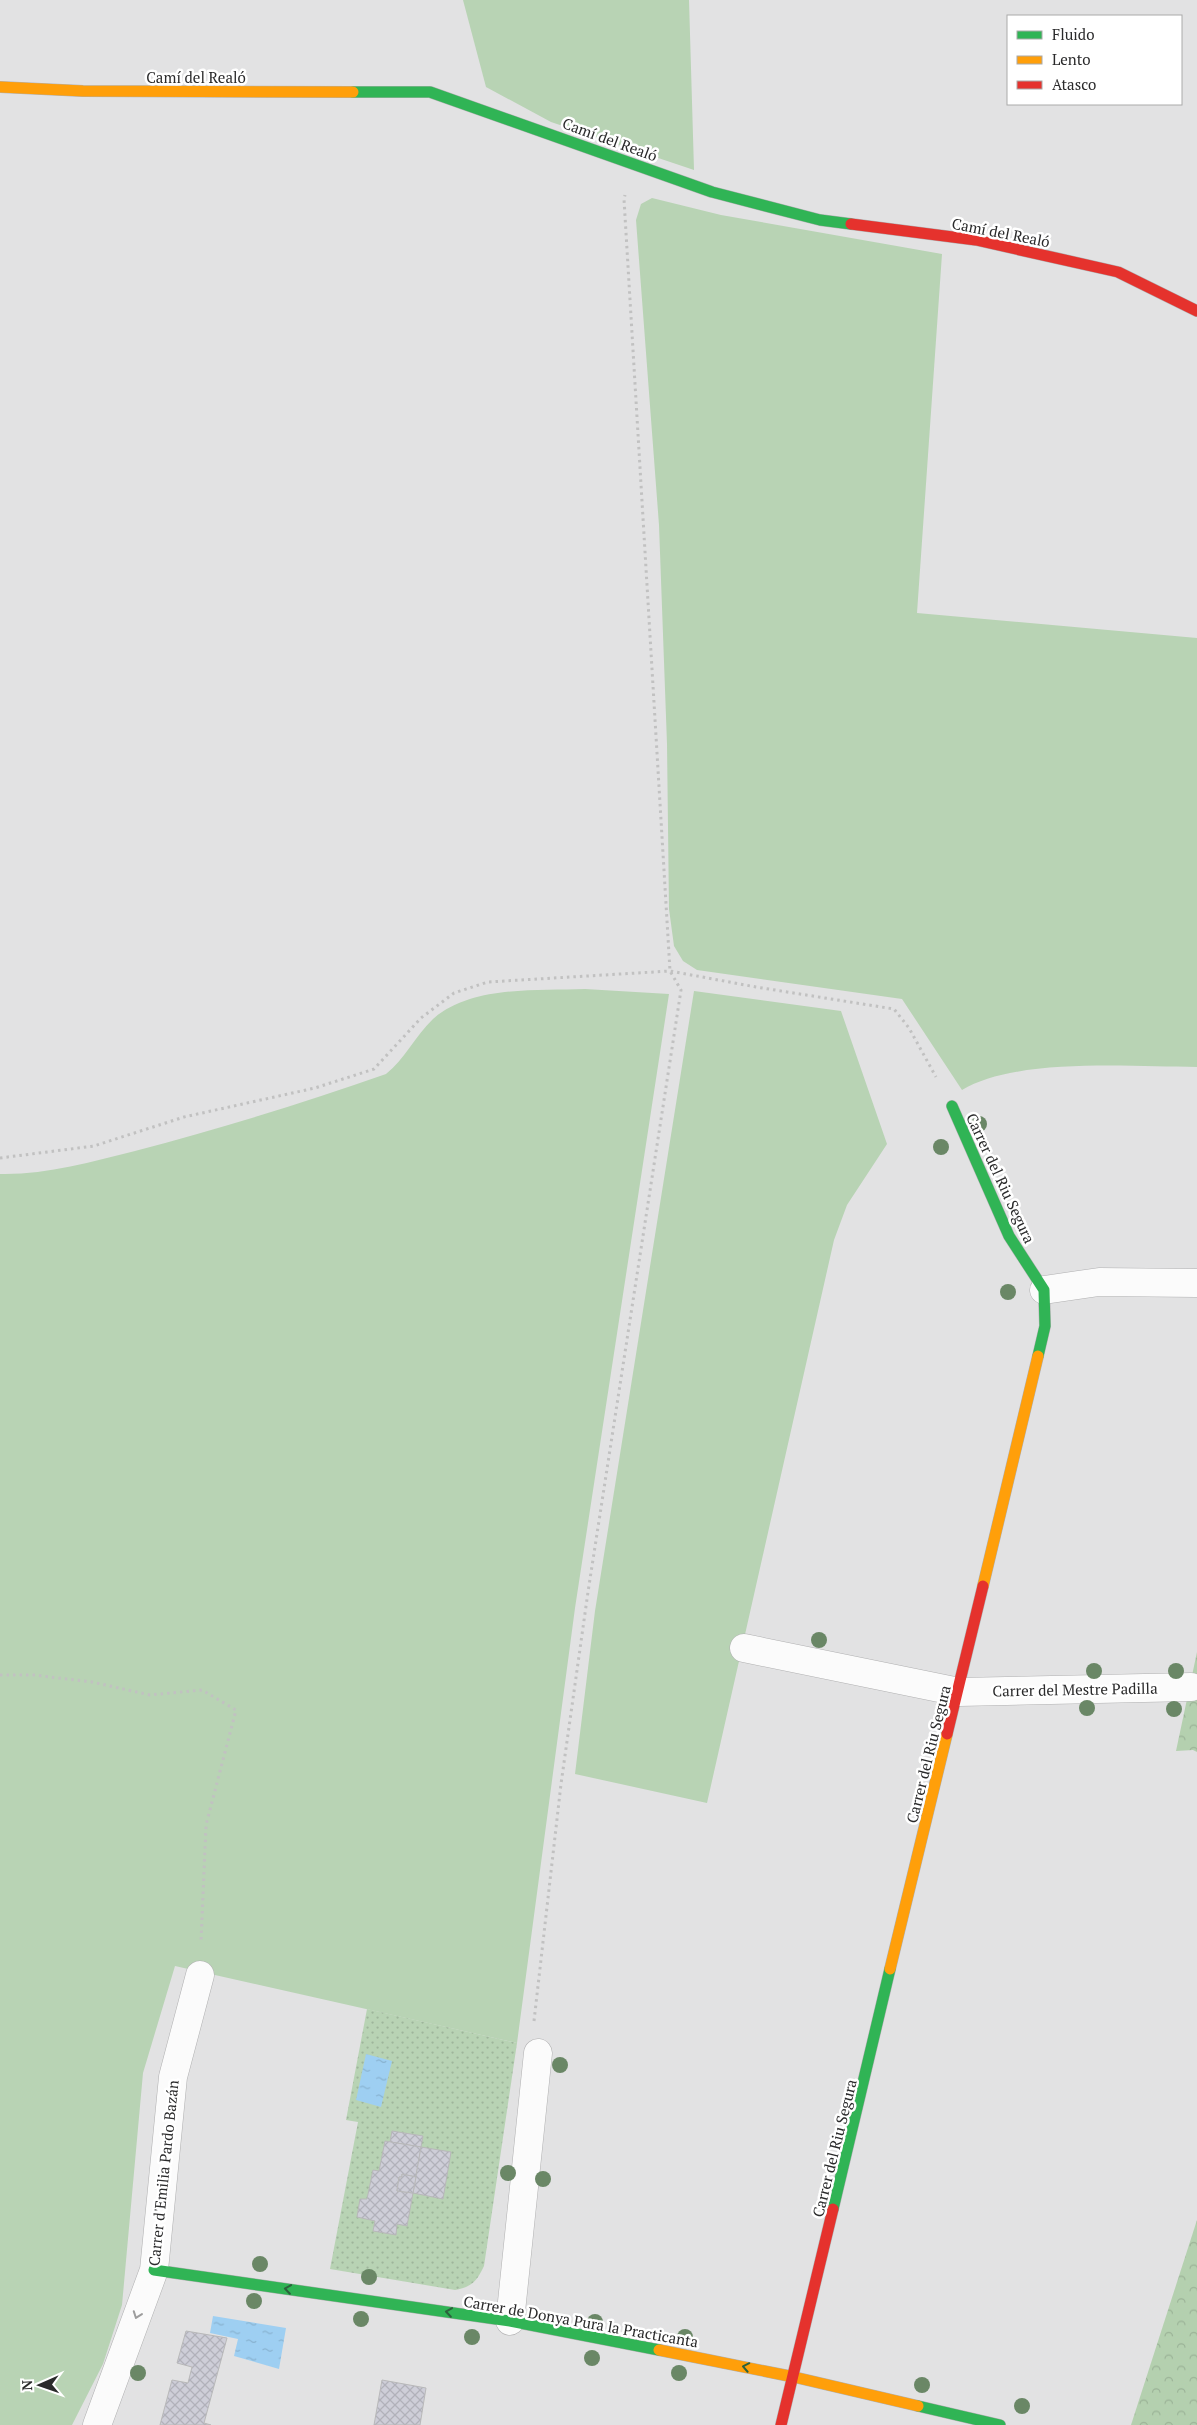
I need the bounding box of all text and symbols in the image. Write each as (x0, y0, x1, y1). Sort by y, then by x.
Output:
legend (1007, 15, 1182, 105)
text: Fluido (1052, 24, 1094, 44)
text: Lento (1052, 49, 1091, 69)
street label: Camí del Realó (146, 67, 246, 87)
text: Atasco (1052, 74, 1096, 94)
street label: Camí del Realó (560, 113, 660, 165)
street label: Camí del Realó (950, 213, 1052, 251)
street label: Carrer del Riu Segura (962, 1110, 1040, 1247)
street label: Carrer del Mestre Padilla (992, 1678, 1158, 1700)
street label: Carrer del Riu Segura (901, 1683, 955, 1825)
street label: Carrer del Riu Segura (807, 2077, 861, 2219)
street label: Carrer d'Emilia Pardo Bazán (143, 2079, 183, 2267)
one-way arrow (284, 2284, 292, 2295)
street label: Carrer de Donya Pura la Practicanta (462, 2290, 700, 2352)
one-way arrow (445, 2307, 453, 2318)
one-way arrow (133, 2311, 143, 2319)
north arrow (15, 2360, 65, 2410)
one-way arrow (742, 2363, 751, 2373)
text: N (17, 2379, 36, 2391)

